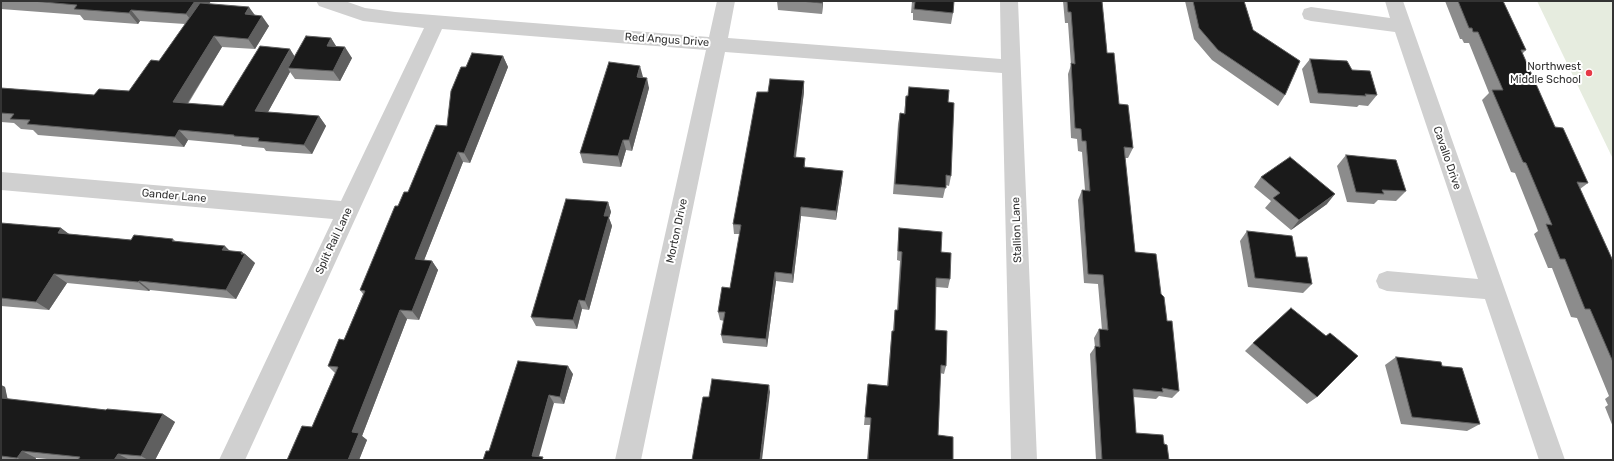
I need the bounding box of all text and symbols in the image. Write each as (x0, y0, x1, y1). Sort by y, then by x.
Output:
street label: Red Angus Drive (624, 30, 710, 50)
place label: Northwest Middle School (1510, 60, 1581, 86)
marker: Northwest Middle School (1584, 68, 1594, 78)
street label: Cavallo Drive (1430, 125, 1464, 191)
street label: Gander Lane (141, 187, 207, 205)
street label: Stallion Lane (1009, 197, 1025, 263)
street label: Morton Drive (664, 198, 690, 264)
street label: Split Rail Lane (313, 206, 355, 276)

